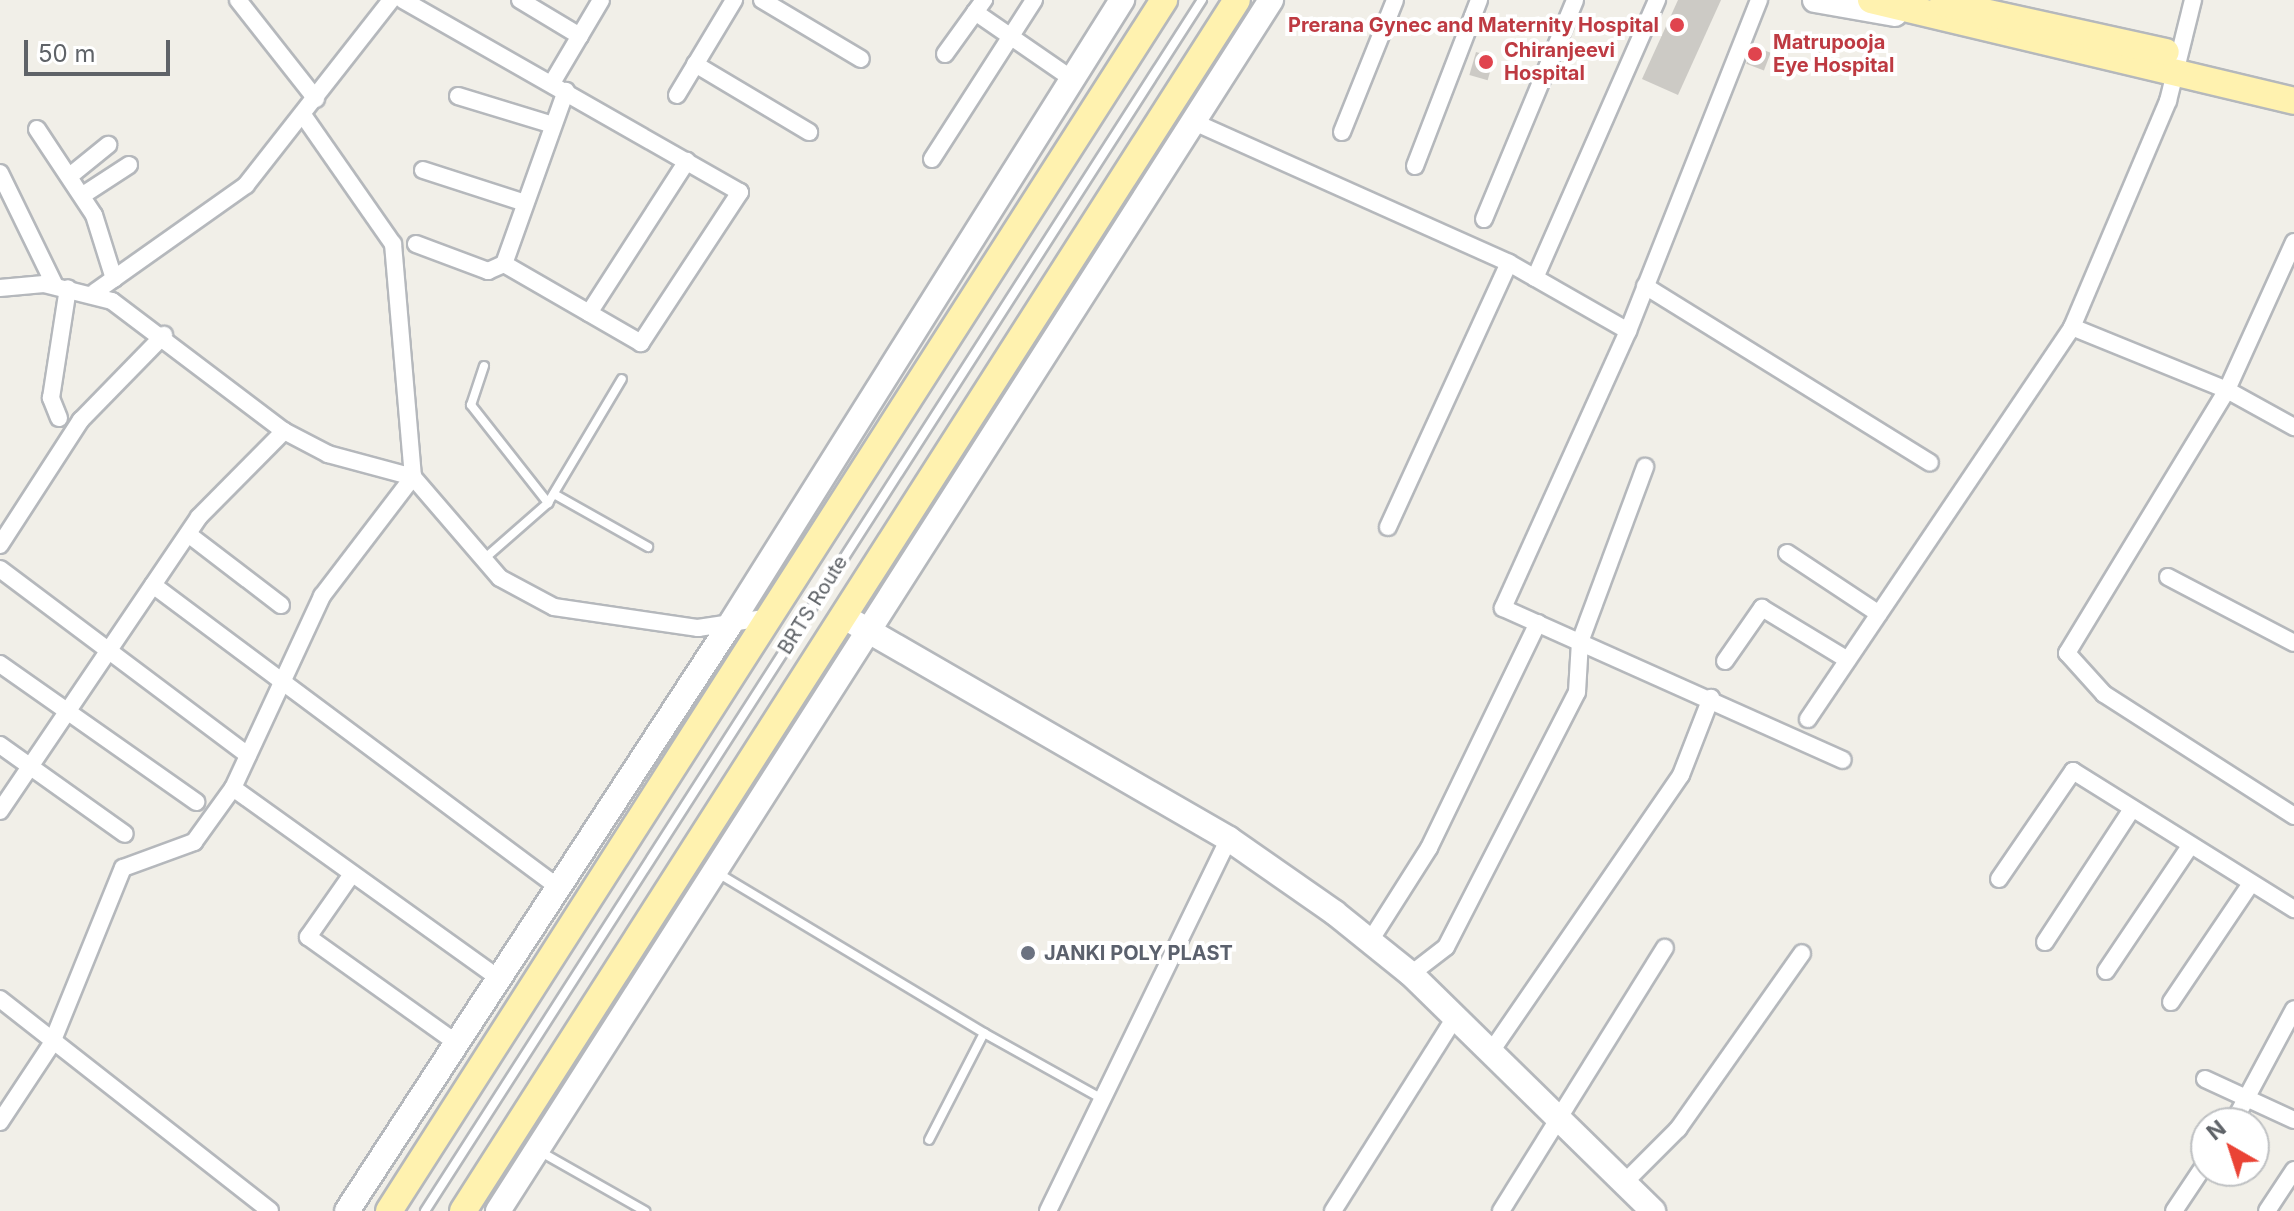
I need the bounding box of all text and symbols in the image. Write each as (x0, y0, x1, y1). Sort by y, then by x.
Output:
place label: Prerana Gynec and Maternity Hospital (1288, 13, 1659, 37)
marker: Prerana Gynec and Maternity Hospital (1666, 14, 1688, 36)
scale bar (28, 24, 174, 74)
place label: Matrupooja Eye Hospital (1773, 30, 1894, 77)
place label: Chiranjeevi Hospital (1504, 38, 1615, 85)
text: 50 m (38, 39, 96, 68)
marker: Matrupooja Eye Hospital (1744, 43, 1766, 65)
marker: Chiranjeevi Hospital (1475, 51, 1497, 73)
street label: BRTS Route (773, 551, 853, 659)
place label: JANKI POLY PLAST (1044, 941, 1233, 965)
marker: JANKI POLY PLAST (1019, 944, 1037, 962)
north arrow (2190, 1107, 2270, 1187)
text: N (2201, 1115, 2231, 1145)

